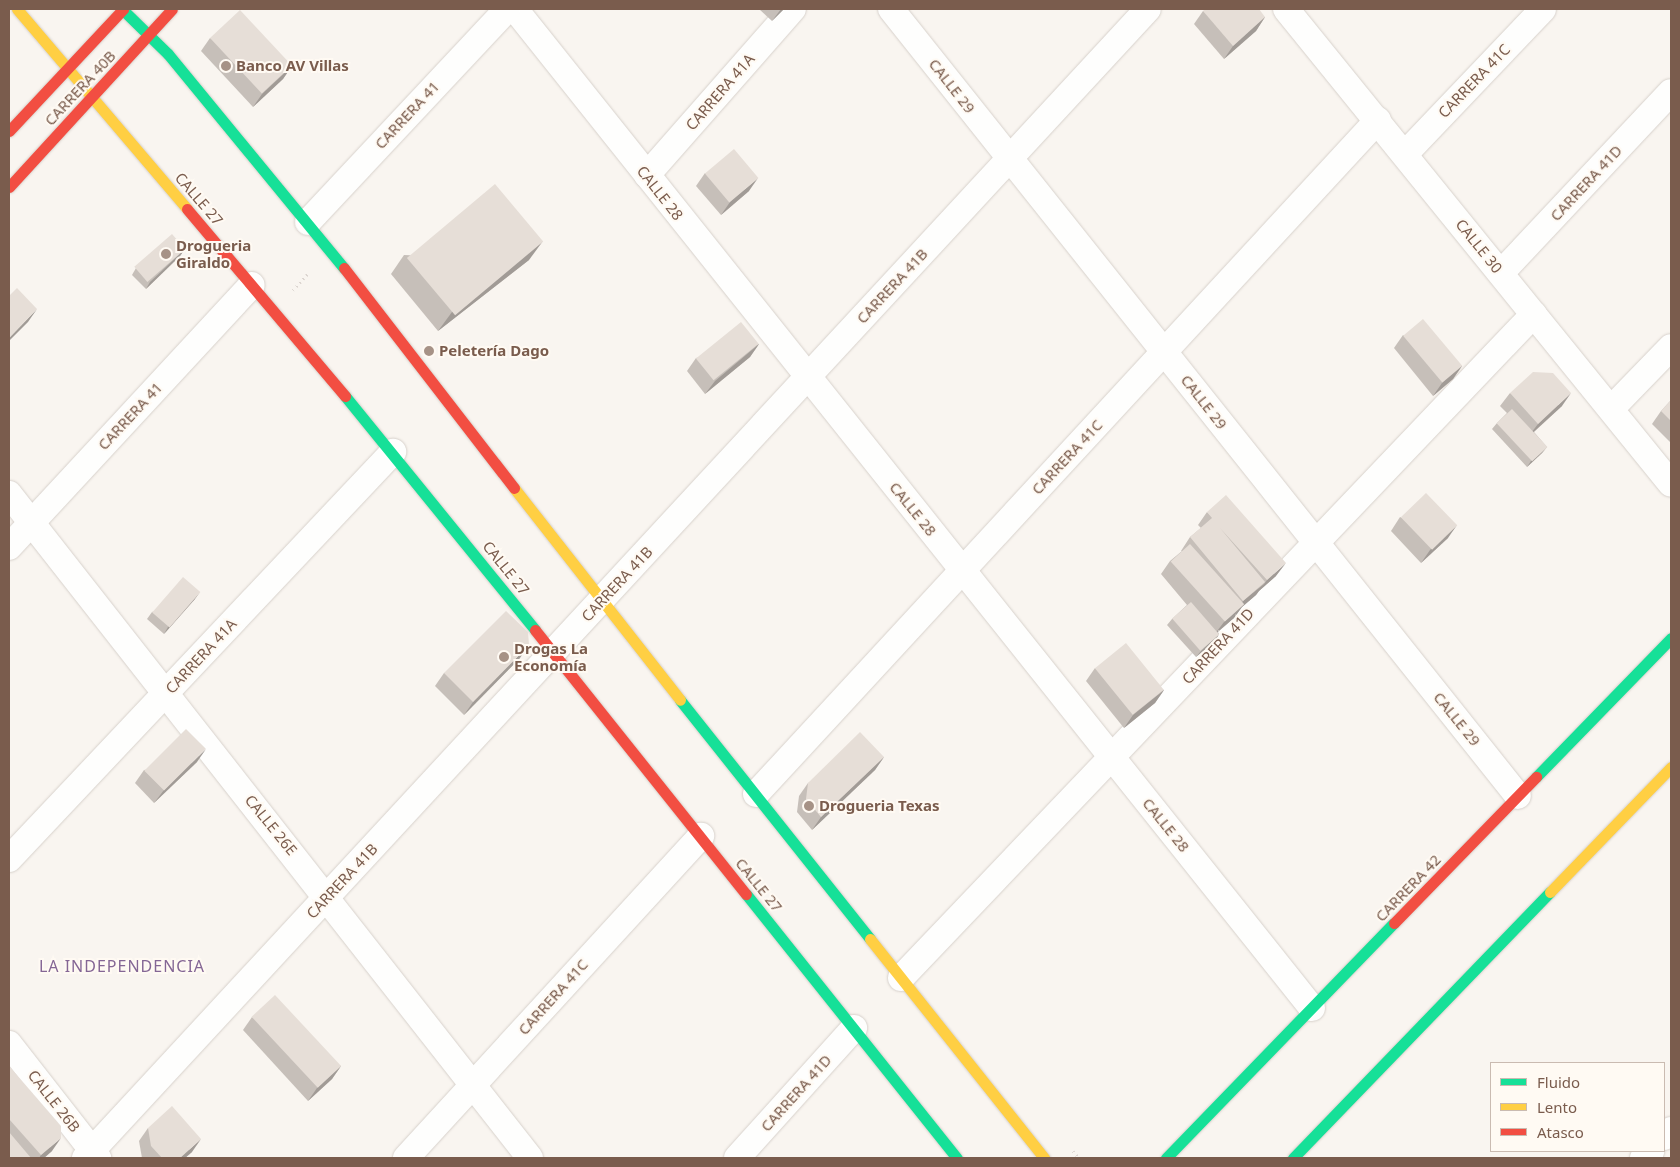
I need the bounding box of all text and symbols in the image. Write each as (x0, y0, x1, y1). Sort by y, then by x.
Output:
street label: CARRERA 41C (1434, 40, 1514, 122)
street label: CARRERA 40B (41, 47, 119, 129)
street label: CARRERA 41A (682, 50, 758, 134)
street label: CALLE 29 (925, 55, 979, 117)
place label: Banco AV Villas (236, 57, 349, 75)
marker: Banco AV Villas (220, 60, 232, 72)
street label: CARRERA 41 (371, 77, 443, 153)
street label: CARRERA 41D (1546, 141, 1626, 225)
street label: CALLE 28 (633, 162, 687, 224)
street label: CALLE 27 (171, 169, 227, 229)
street label: CALLE 30 (1452, 215, 1506, 277)
place label: Drogueria Giraldo (176, 236, 251, 271)
street label: CARRERA 41B (853, 245, 931, 327)
marker: Drogueria Giraldo (160, 248, 172, 260)
place label: Peletería Dago (439, 342, 549, 360)
marker: Peletería Dago (423, 345, 435, 357)
street label: CALLE 29 (1177, 371, 1231, 433)
street label: CARRERA 41 (94, 378, 166, 454)
street label: CARRERA 41C (1028, 416, 1106, 498)
street label: CALLE 28 (886, 478, 940, 540)
street label: CALLE 27 (479, 537, 533, 599)
street label: CARRERA 41B (578, 543, 656, 625)
street label: CARRERA 41D (1178, 604, 1258, 688)
street label: CARRERA 41A (162, 615, 240, 697)
place label: Drogas La Economía (514, 639, 588, 674)
marker: Drogas La Economía (498, 651, 510, 663)
street label: CALLE 29 (1430, 688, 1484, 750)
street label: CALLE 26E (241, 791, 301, 859)
street label: CALLE 28 (1139, 794, 1193, 856)
place label: Drogueria Texas (819, 797, 939, 815)
marker: Drogueria Texas (803, 800, 815, 812)
street label: CARRERA 41B (303, 840, 381, 922)
street label: CARRERA 42 (1372, 851, 1444, 925)
street label: CALLE 27 (732, 854, 786, 916)
street label: CARRERA 41C (514, 955, 592, 1039)
district label: LA INDEPENDENCIA (37, 956, 207, 976)
street label: CARRERA 41D (757, 1051, 835, 1135)
legend (1490, 1062, 1665, 1152)
street label: CALLE 26B (24, 1066, 84, 1136)
text: Fluido (1537, 1072, 1580, 1092)
text: Lento (1537, 1097, 1577, 1117)
text: Atasco (1537, 1122, 1584, 1142)

